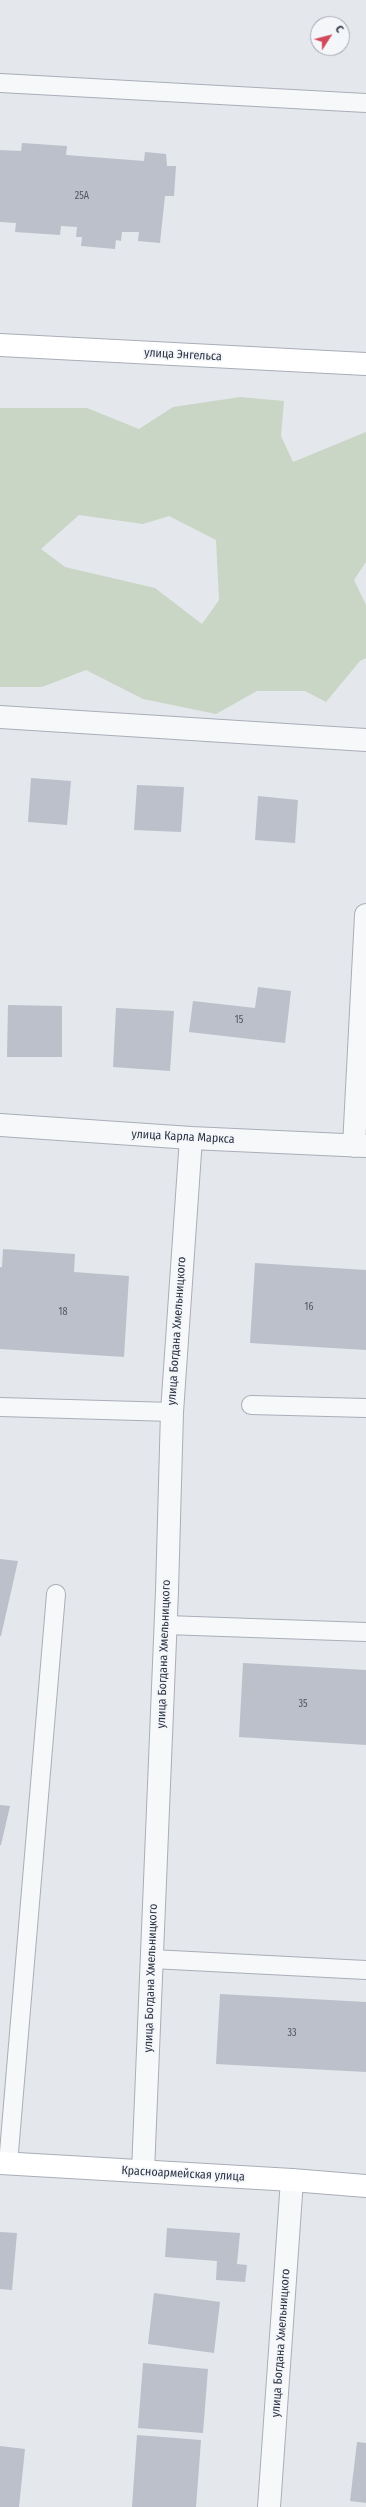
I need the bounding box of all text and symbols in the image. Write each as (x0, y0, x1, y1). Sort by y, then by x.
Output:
north arrow (310, 16, 350, 56)
text: С (332, 23, 346, 35)
house number: 25А (75, 190, 89, 202)
street label: улица Энгельса (144, 346, 222, 364)
house number: 15 (235, 1014, 243, 1026)
street label: улица Карла Маркса (131, 1127, 235, 1147)
street label: улица Богдана Хмельницкого (165, 1256, 189, 1406)
house number: 16 (305, 1301, 313, 1313)
house number: 18 (59, 1306, 67, 1318)
street label: улица Богдана Хмельницкого (154, 1579, 174, 1729)
house number: 35 (298, 1698, 308, 1710)
street label: улица Богдана Хмельницкого (141, 1903, 161, 2053)
house number: 33 (287, 2027, 297, 2039)
street label: Красноармейская улица (121, 2164, 245, 2184)
street label: улица Богдана Хмельницкого (269, 2268, 293, 2418)

